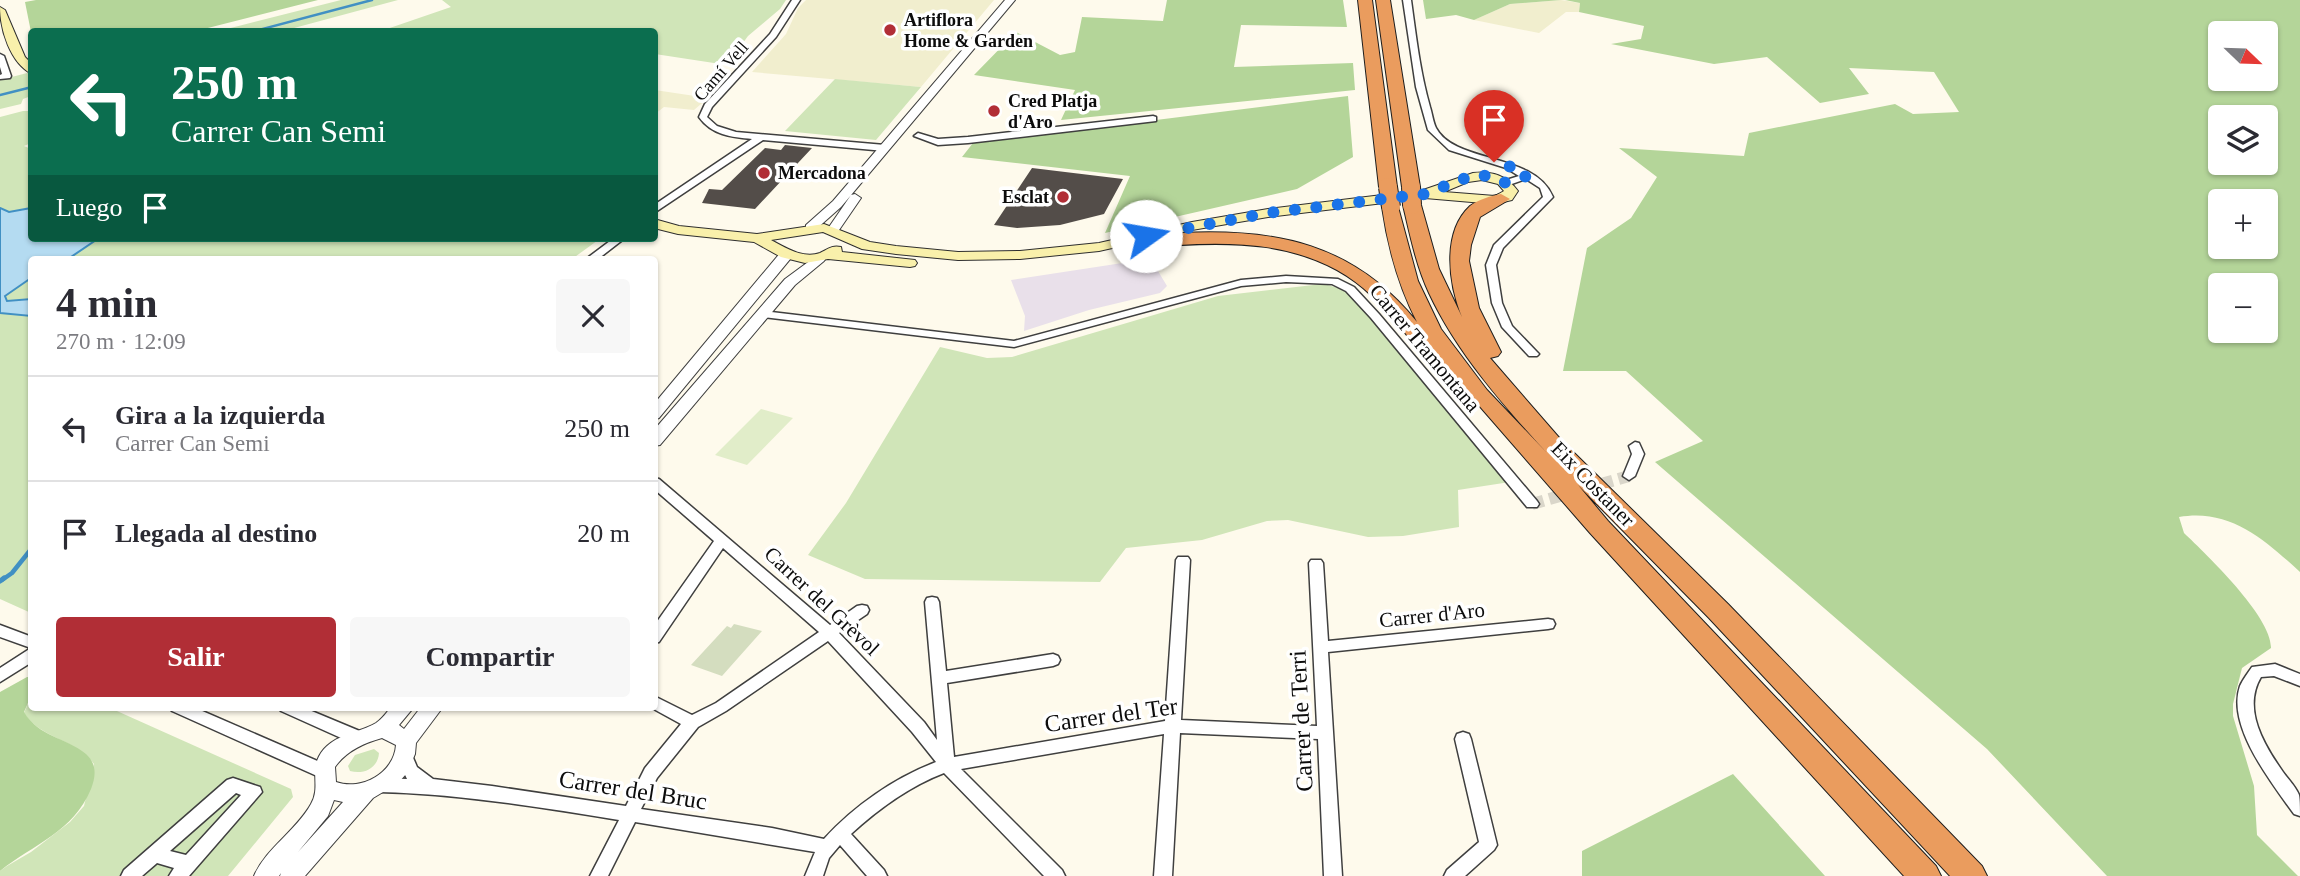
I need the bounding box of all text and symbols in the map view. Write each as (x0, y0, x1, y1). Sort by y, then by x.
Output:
place label: Artiflora Home & Garden (904, 10, 1033, 51)
north arrow (2208, 21, 2278, 91)
map controls (2208, 21, 2278, 343)
marker: Artiflora Home & Garden (882, 22, 898, 38)
street label: Camí Vell (690, 37, 752, 105)
text: 250 m (171, 55, 298, 110)
icon: left (56, 56, 147, 147)
pin (1464, 90, 1524, 162)
place label: Cred Platja d'Aro (1008, 91, 1097, 132)
icon: arrive (1475, 101, 1513, 139)
marker: Cred Platja d'Aro (986, 103, 1002, 119)
button: layers (2208, 105, 2278, 175)
text: Carrer Can Semi (171, 113, 386, 149)
place label: Mercadona (778, 163, 866, 183)
marker: Mercadona (756, 165, 772, 181)
place label: Esclat (1002, 187, 1049, 207)
icon: arrive (136, 189, 174, 227)
marker: Esclat (1055, 189, 1071, 205)
button: + (2208, 189, 2278, 259)
text: Luego (56, 193, 122, 222)
position arrow (1109, 199, 1183, 273)
button: − (2208, 273, 2278, 343)
button: close (556, 279, 630, 353)
street label: Carrer Tramontana (1365, 279, 1486, 417)
text: 4 min (56, 280, 158, 326)
text: 270 m · 12:09 (56, 329, 186, 354)
text: Gira a la izquierda (115, 401, 325, 430)
icon: left (56, 410, 94, 448)
text: 250 m (564, 414, 630, 443)
text: Carrer Can Semi (115, 431, 270, 456)
street label: Eix Costaner (1546, 436, 1640, 532)
icon: arrive (56, 515, 94, 553)
text: Llegada al destino (115, 519, 317, 548)
text: 20 m (577, 519, 630, 548)
street label: Carrer del Grèvol (760, 542, 884, 660)
street label: Carrer d'Aro (1378, 598, 1486, 632)
button: Salir (56, 617, 336, 697)
button: Compartir (350, 617, 630, 697)
street label: Carrer de Terri (1284, 649, 1318, 792)
street label: Carrer del Ter (1043, 693, 1179, 737)
street label: Carrer del Bruc (557, 765, 709, 815)

